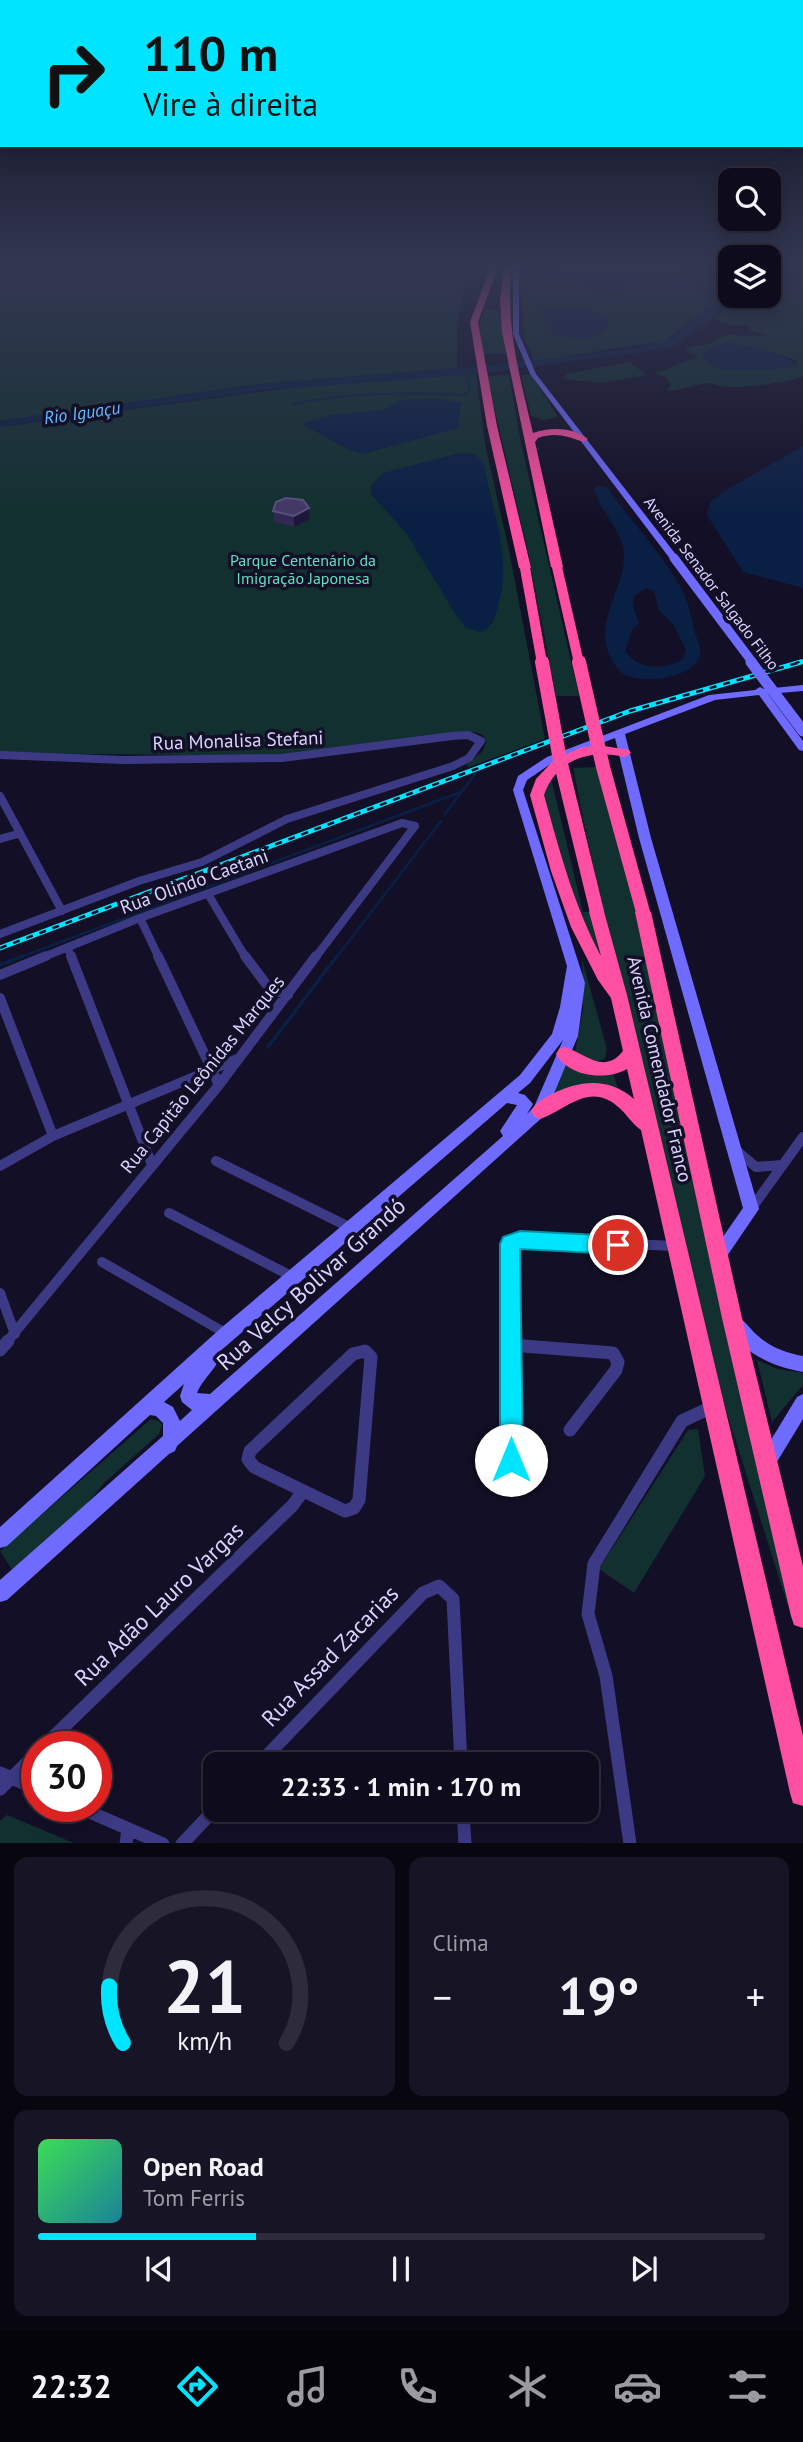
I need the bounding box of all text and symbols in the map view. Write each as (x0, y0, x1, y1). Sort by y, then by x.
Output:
text: 110 m (143, 21, 278, 85)
icon: right (28, 28, 119, 119)
text: Vire à direita (143, 83, 318, 125)
map controls (718, 168, 781, 308)
button: search (718, 168, 781, 231)
button: layers (718, 245, 781, 308)
water label: Rio Iguaçu (42, 396, 122, 429)
street label: Avenida Senador Salgado Filho (640, 492, 784, 674)
park label: Parque Centenário da Imigração Japonesa (230, 550, 376, 588)
street label: Rua Monalisa Stefani (152, 725, 324, 755)
street label: Rua Olindo Caetani (116, 843, 272, 919)
street label: Avenida Comendador Franco (622, 954, 698, 1184)
street label: Rua Capitão Leônidas Marques (115, 970, 289, 1178)
street label: Rua Velcy Bolivar Grandó (210, 1191, 411, 1376)
pin (588, 1215, 648, 1275)
icon: arrive (599, 1226, 637, 1264)
position arrow (474, 1423, 548, 1497)
street label: Rua Adão Lauro Vargas (68, 1515, 249, 1692)
street label: Rua Assad Zacarias (255, 1579, 404, 1732)
speed limit sign: 30 (21, 1731, 112, 1822)
text: 22:33 · 1 min · 170 m (281, 1770, 521, 1803)
text: Clima (433, 1928, 489, 1957)
text: 21 (163, 1939, 246, 2033)
text: 19° (558, 1962, 640, 2029)
text: − (433, 1972, 452, 2021)
text: + (746, 1972, 765, 2021)
text: km/h (177, 2024, 232, 2056)
text: Open Road (143, 2150, 264, 2183)
text: Tom Ferris (143, 2183, 245, 2212)
icon: previous (140, 2250, 178, 2288)
icon: pause (382, 2250, 420, 2288)
icon: next (625, 2250, 663, 2288)
icon: directions (173, 2362, 222, 2411)
icon: music (283, 2362, 332, 2411)
icon: phone (393, 2362, 442, 2411)
icon: climate (503, 2362, 552, 2411)
icon: car (613, 2362, 662, 2411)
icon: filters (723, 2362, 772, 2411)
text: 22:32 (31, 2365, 112, 2407)

